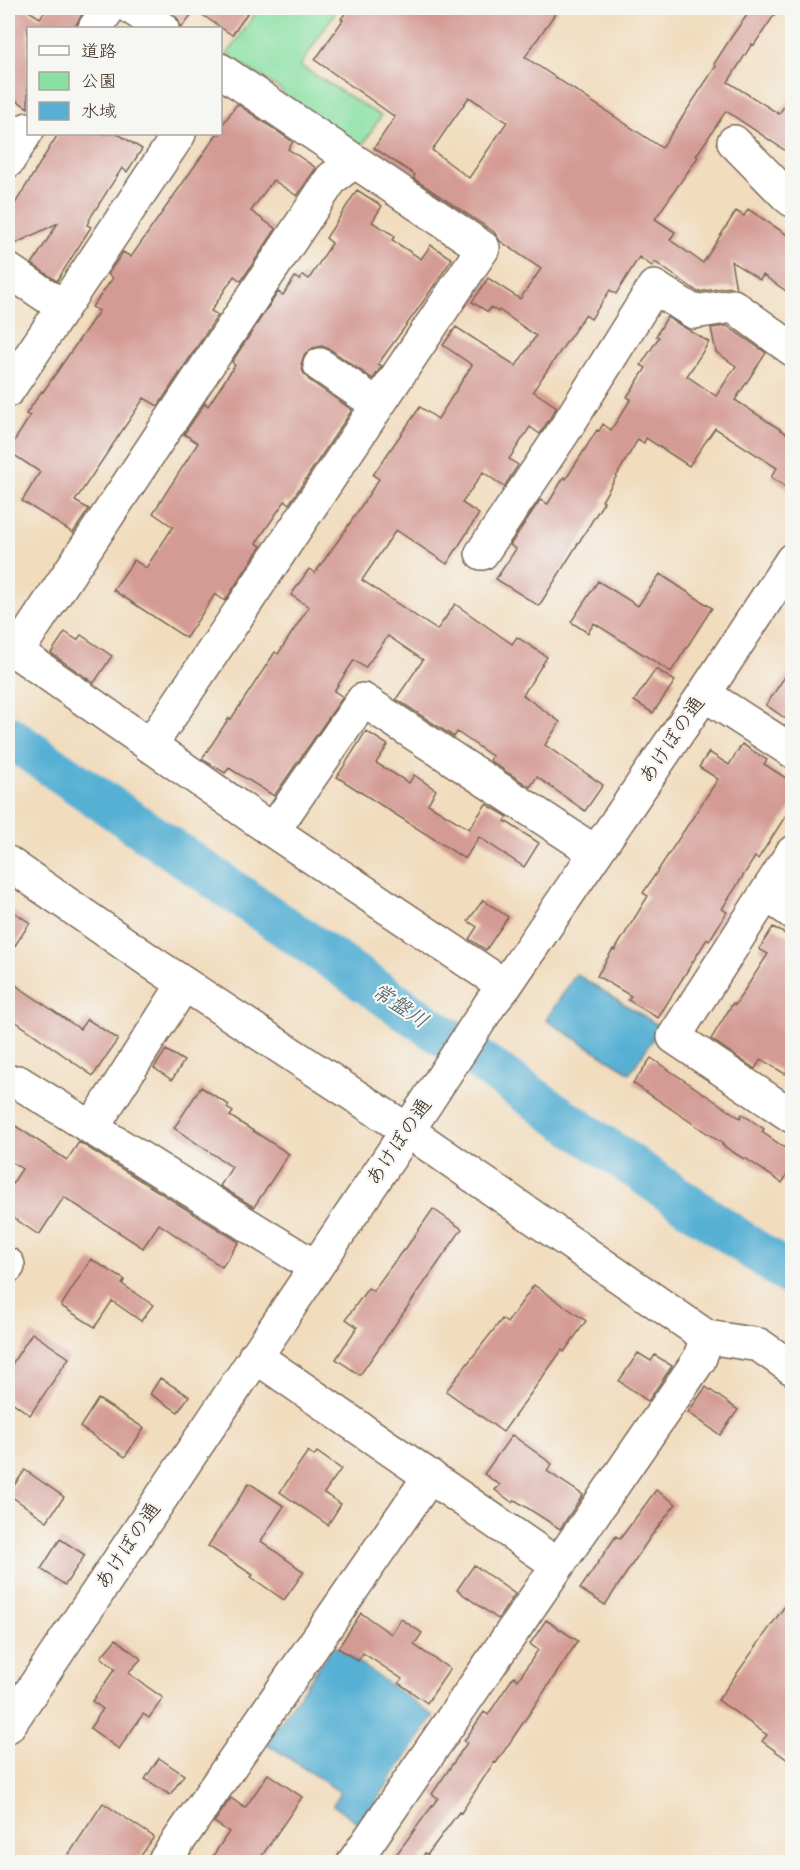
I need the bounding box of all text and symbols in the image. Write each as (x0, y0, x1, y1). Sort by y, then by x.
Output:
legend (27, 27, 222, 135)
text: 道路 (81, 41, 117, 62)
text: 公園 (81, 71, 117, 92)
text: 水域 (81, 101, 117, 122)
street label: あけぼの通 (634, 692, 710, 788)
water label: 常盤川 (367, 978, 433, 1034)
street label: あけぼの通 (361, 1094, 437, 1190)
street label: あけぼの通 (90, 1498, 166, 1594)

